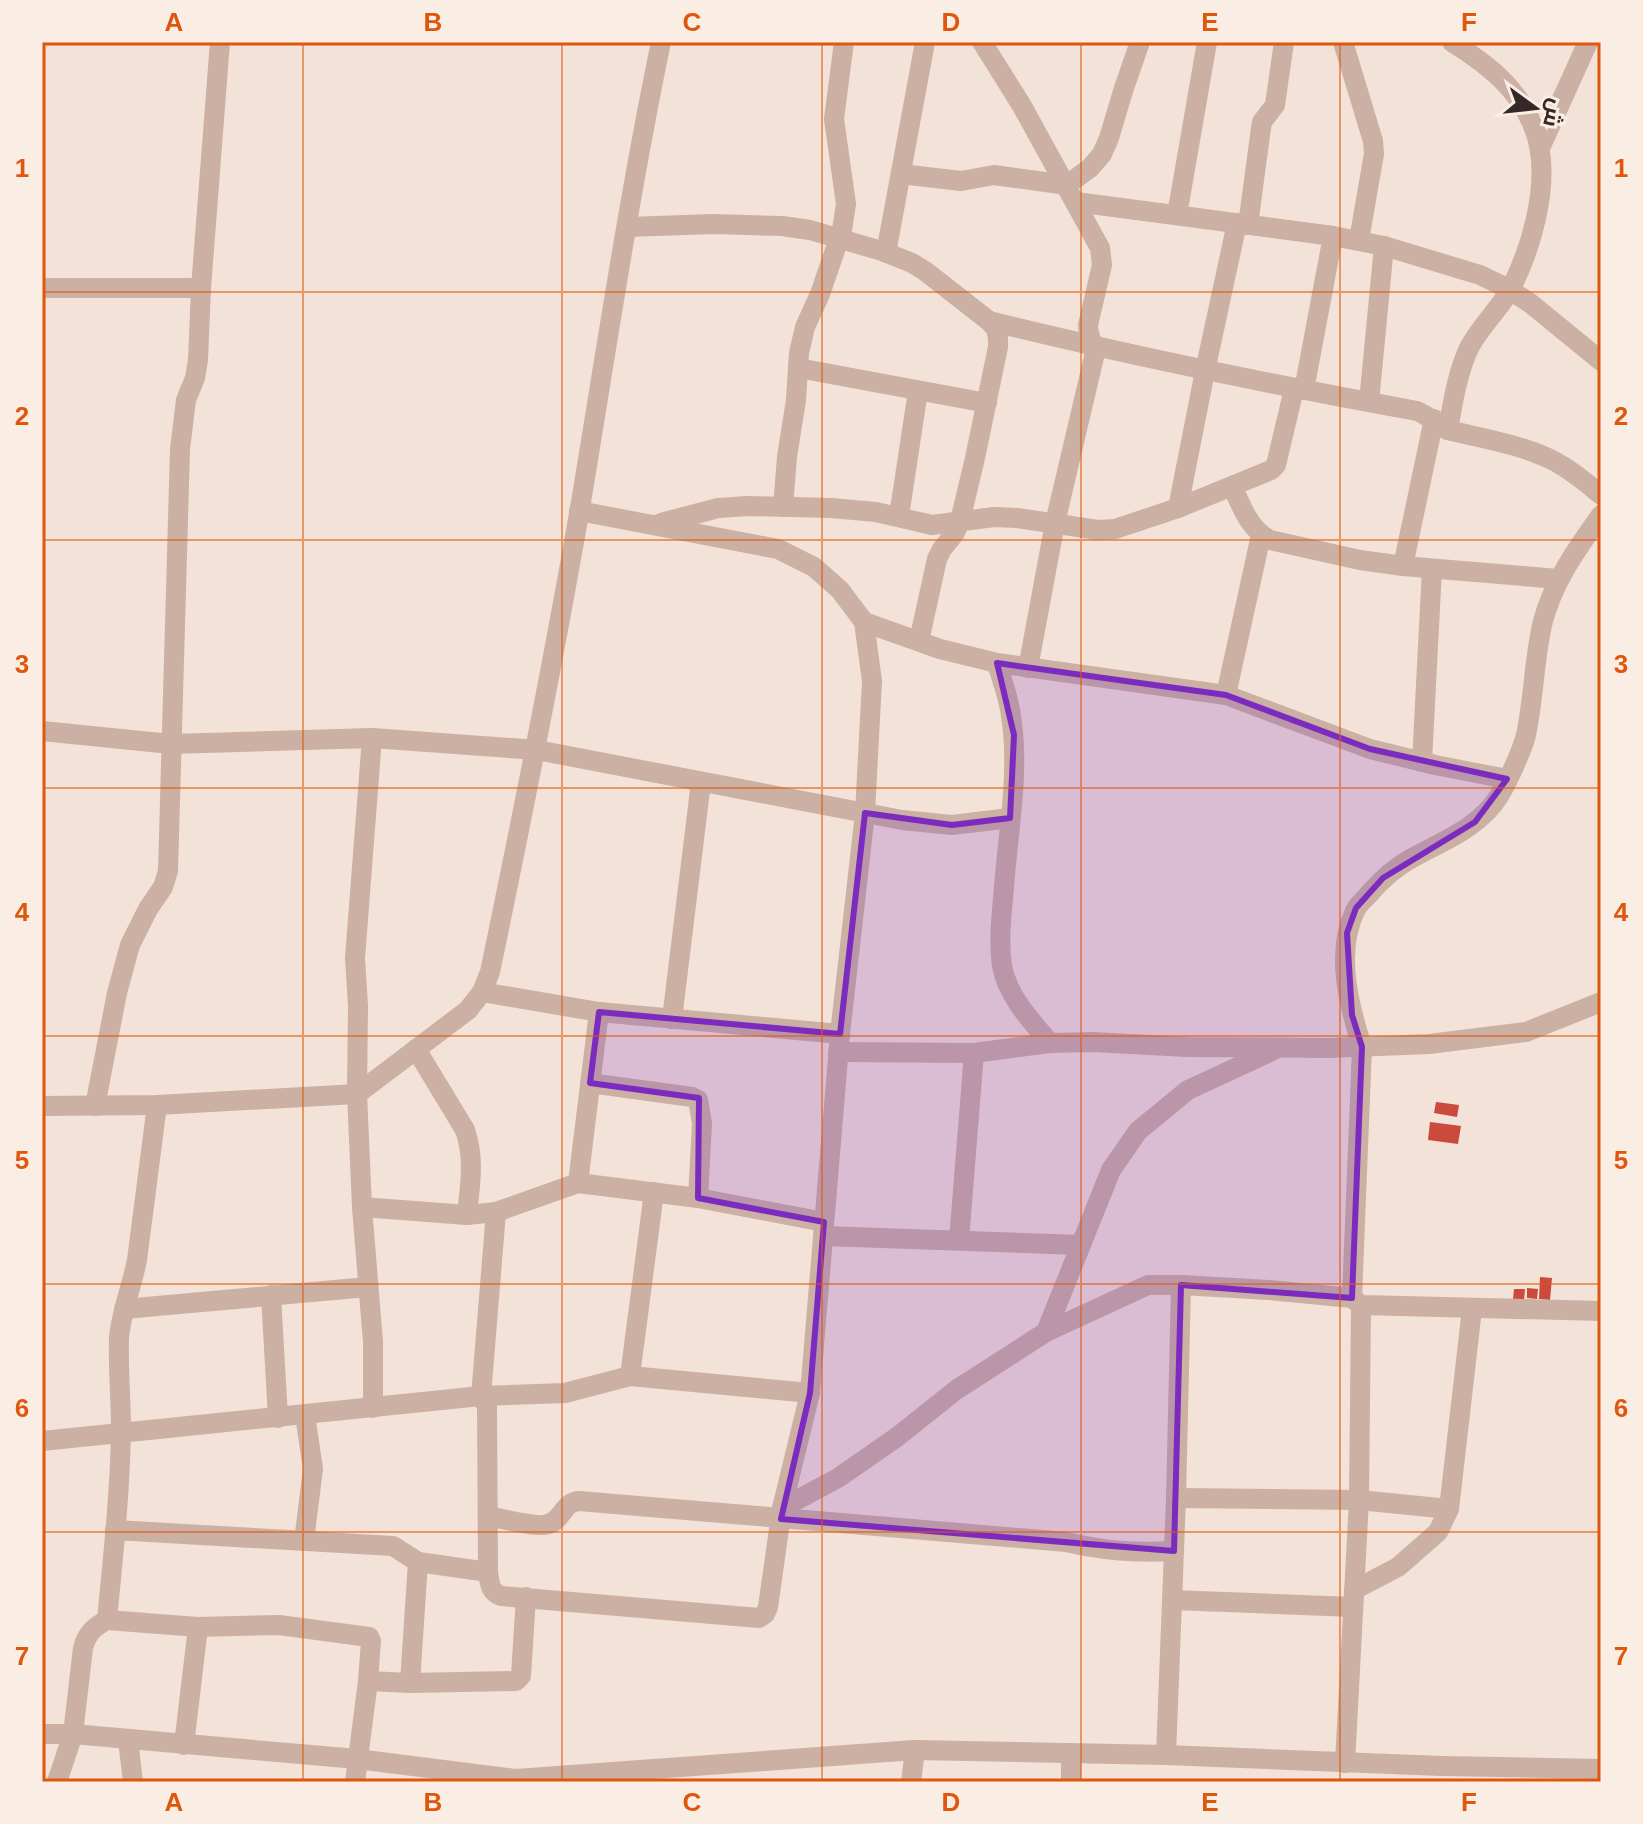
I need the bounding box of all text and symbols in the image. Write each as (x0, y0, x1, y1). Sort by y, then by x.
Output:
text: A (165, 7, 184, 37)
text: B (424, 7, 442, 37)
text: C (683, 7, 702, 37)
text: D (942, 7, 960, 37)
text: E (1201, 7, 1219, 37)
text: F (1461, 7, 1477, 37)
north arrow (1495, 68, 1575, 148)
text: ش (1537, 96, 1570, 130)
text: 1 (15, 153, 29, 183)
text: 1 (1614, 153, 1628, 183)
text: 2 (15, 401, 29, 431)
text: 2 (1614, 401, 1628, 431)
text: 3 (15, 649, 29, 679)
text: 3 (1614, 649, 1628, 679)
text: 4 (15, 897, 30, 927)
text: 4 (1614, 897, 1629, 927)
text: 5 (15, 1145, 29, 1175)
text: 5 (1614, 1145, 1628, 1175)
text: 6 (15, 1393, 29, 1423)
text: 6 (1614, 1393, 1628, 1423)
text: 7 (15, 1641, 29, 1671)
text: 7 (1614, 1641, 1628, 1671)
text: A (165, 1787, 184, 1817)
text: B (424, 1787, 442, 1817)
text: C (683, 1787, 702, 1817)
text: D (942, 1787, 960, 1817)
text: E (1201, 1787, 1219, 1817)
text: F (1461, 1787, 1477, 1817)

